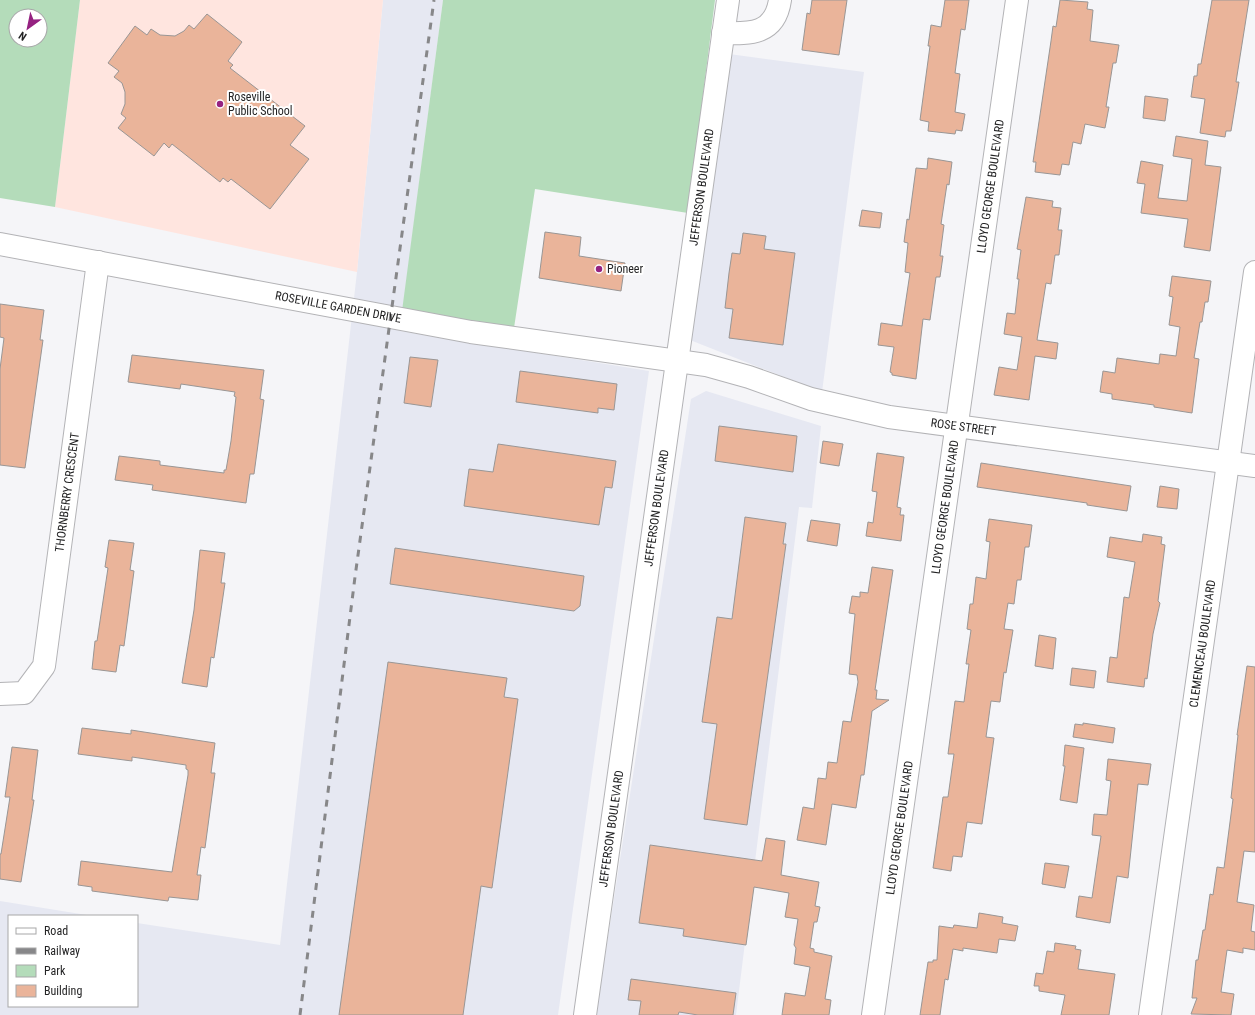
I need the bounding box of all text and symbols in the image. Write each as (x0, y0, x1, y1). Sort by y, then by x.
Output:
north arrow (8, 8, 48, 48)
text: N (16, 29, 29, 43)
place label: Roseville Public School (228, 90, 293, 118)
marker: Roseville Public School (215, 99, 225, 109)
street label: LLOYD GEORGE BOULEVARD (974, 118, 1007, 254)
street label: JEFFERSON BOULEVARD (686, 128, 717, 247)
place label: Pioneer (607, 262, 643, 276)
marker: Pioneer (594, 264, 604, 274)
street label: ROSEVILLE GARDEN DRIVE (274, 289, 402, 326)
street label: ROSE STREET (930, 416, 997, 438)
street label: THORNBERRY CRESCENT (52, 432, 82, 553)
street label: LLOYD GEORGE BOULEVARD (929, 439, 961, 575)
street label: JEFFERSON BOULEVARD (641, 448, 672, 567)
street label: CLEMENCEAU BOULEVARD (1187, 579, 1218, 708)
street label: LLOYD GEORGE BOULEVARD (883, 760, 916, 896)
street label: JEFFERSON BOULEVARD (596, 769, 626, 888)
legend (8, 915, 138, 1007)
text: Road (44, 924, 68, 938)
text: Railway (44, 944, 80, 958)
text: Park (44, 964, 66, 978)
text: Building (44, 984, 82, 998)

